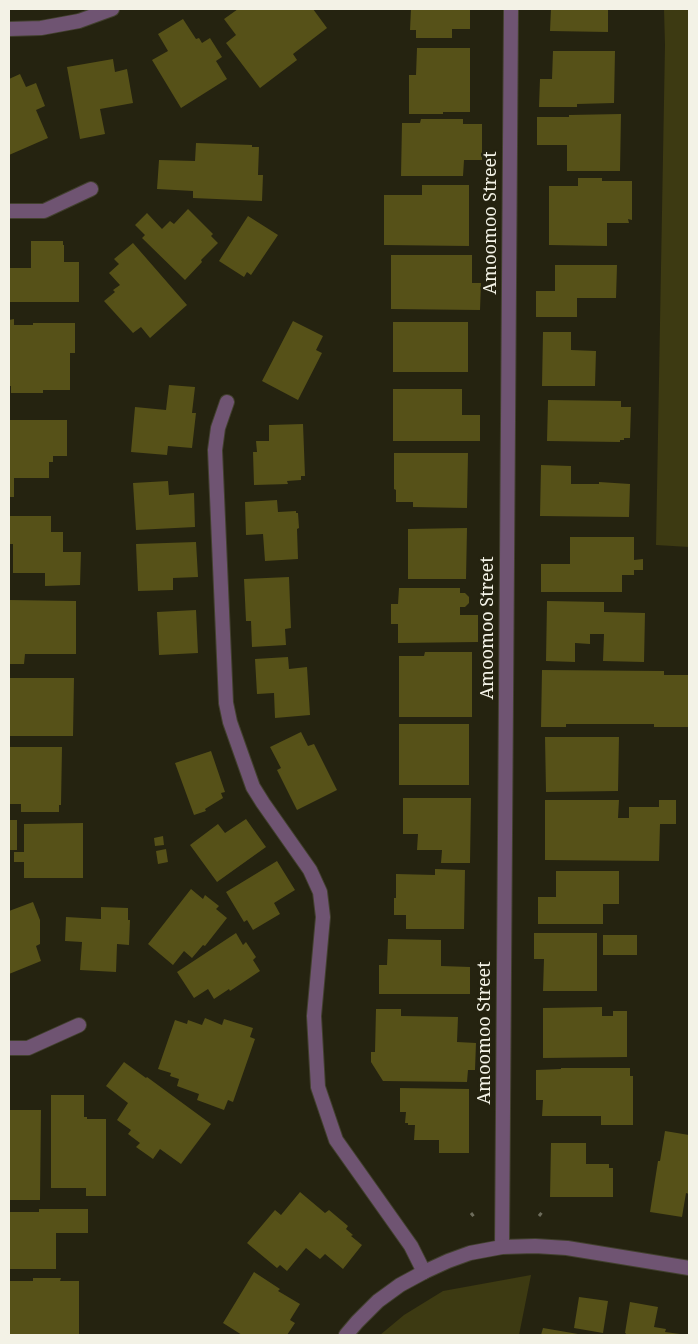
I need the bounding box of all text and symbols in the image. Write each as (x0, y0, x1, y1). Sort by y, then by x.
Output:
street label: Amoomoo Street (480, 151, 502, 295)
street label: Amoomoo Street (477, 556, 499, 700)
street label: Amoomoo Street (474, 961, 496, 1105)

